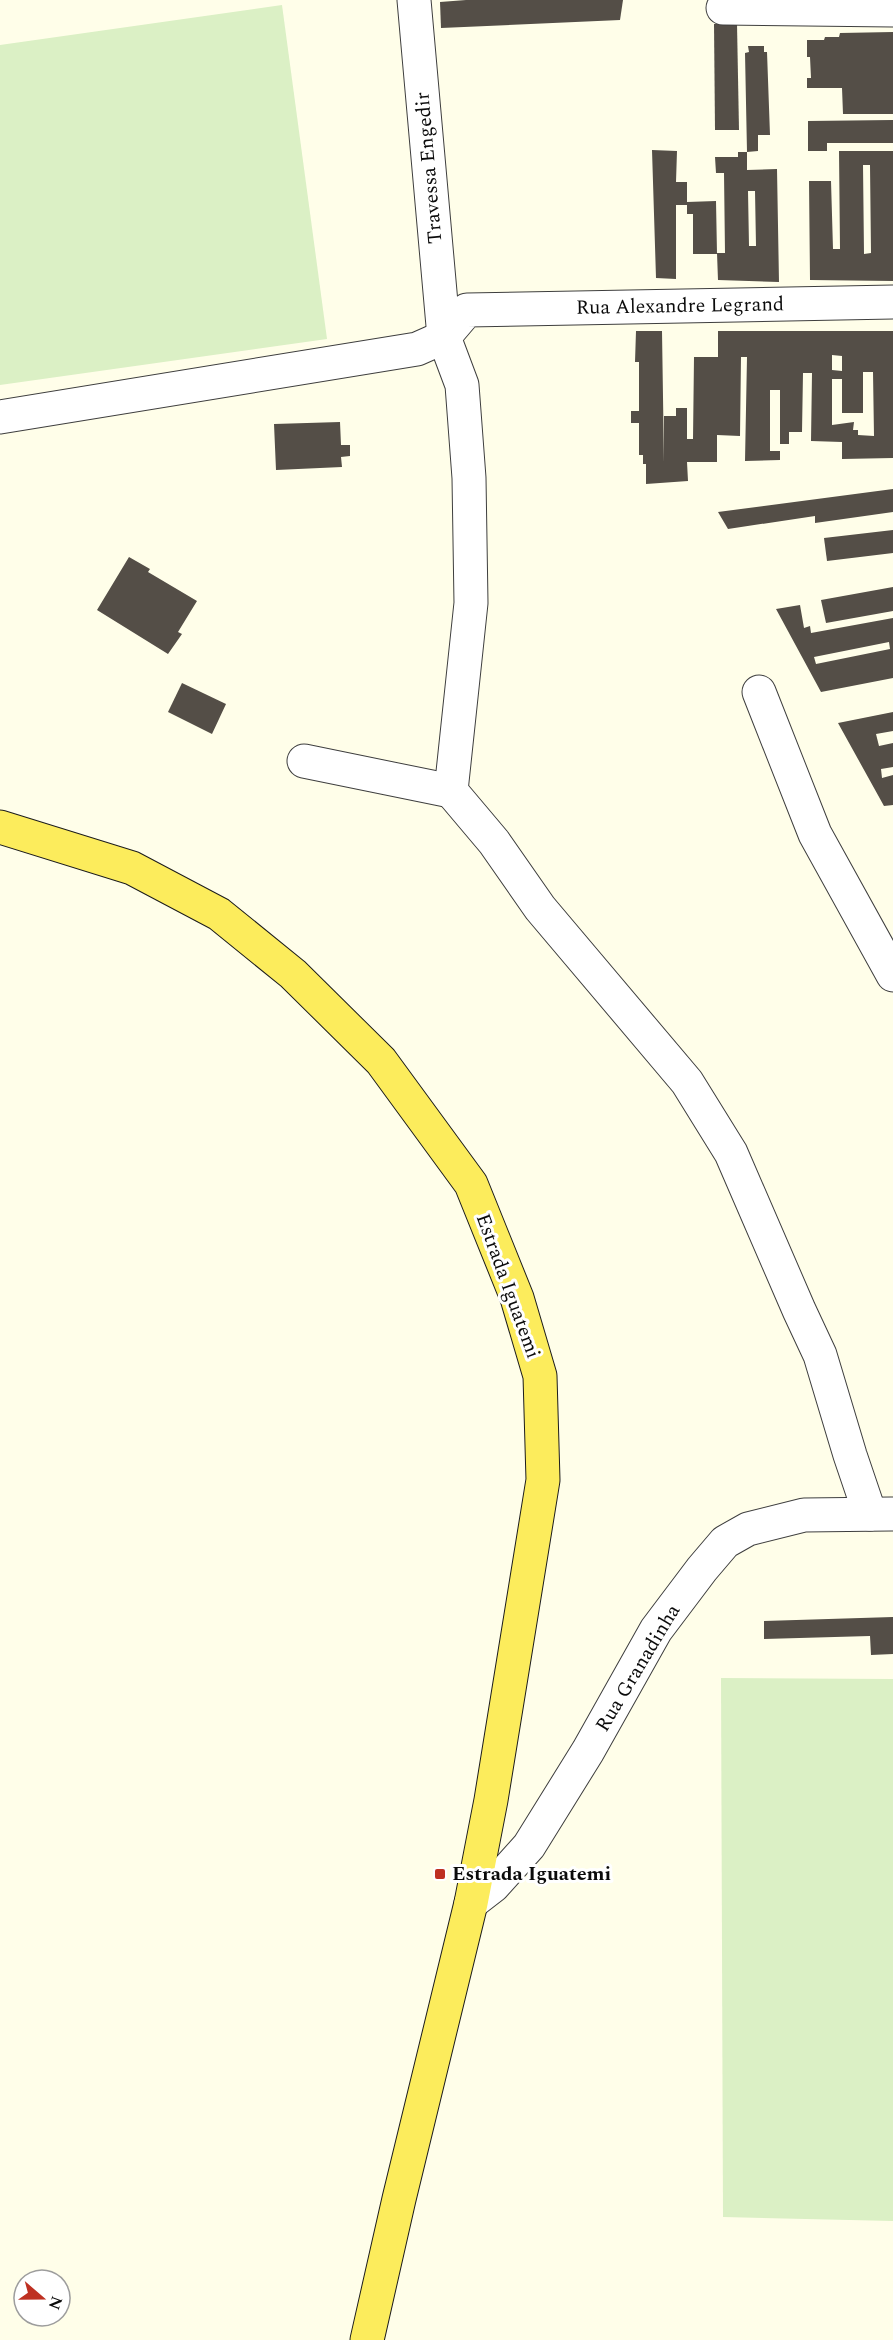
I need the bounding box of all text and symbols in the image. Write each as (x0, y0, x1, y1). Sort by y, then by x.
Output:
street label: Travessa Engedir (407, 91, 451, 245)
street label: Rua Alexandre Legrand (576, 289, 784, 323)
street label: Estrada Iguatemi (468, 1209, 548, 1363)
street label: Rua Granadinha (588, 1598, 688, 1738)
place label: Estrada Iguatemi (452, 1859, 611, 1889)
marker: Estrada Iguatemi (433, 1867, 447, 1881)
north arrow (12, 2268, 72, 2328)
text: N (42, 2293, 69, 2313)

